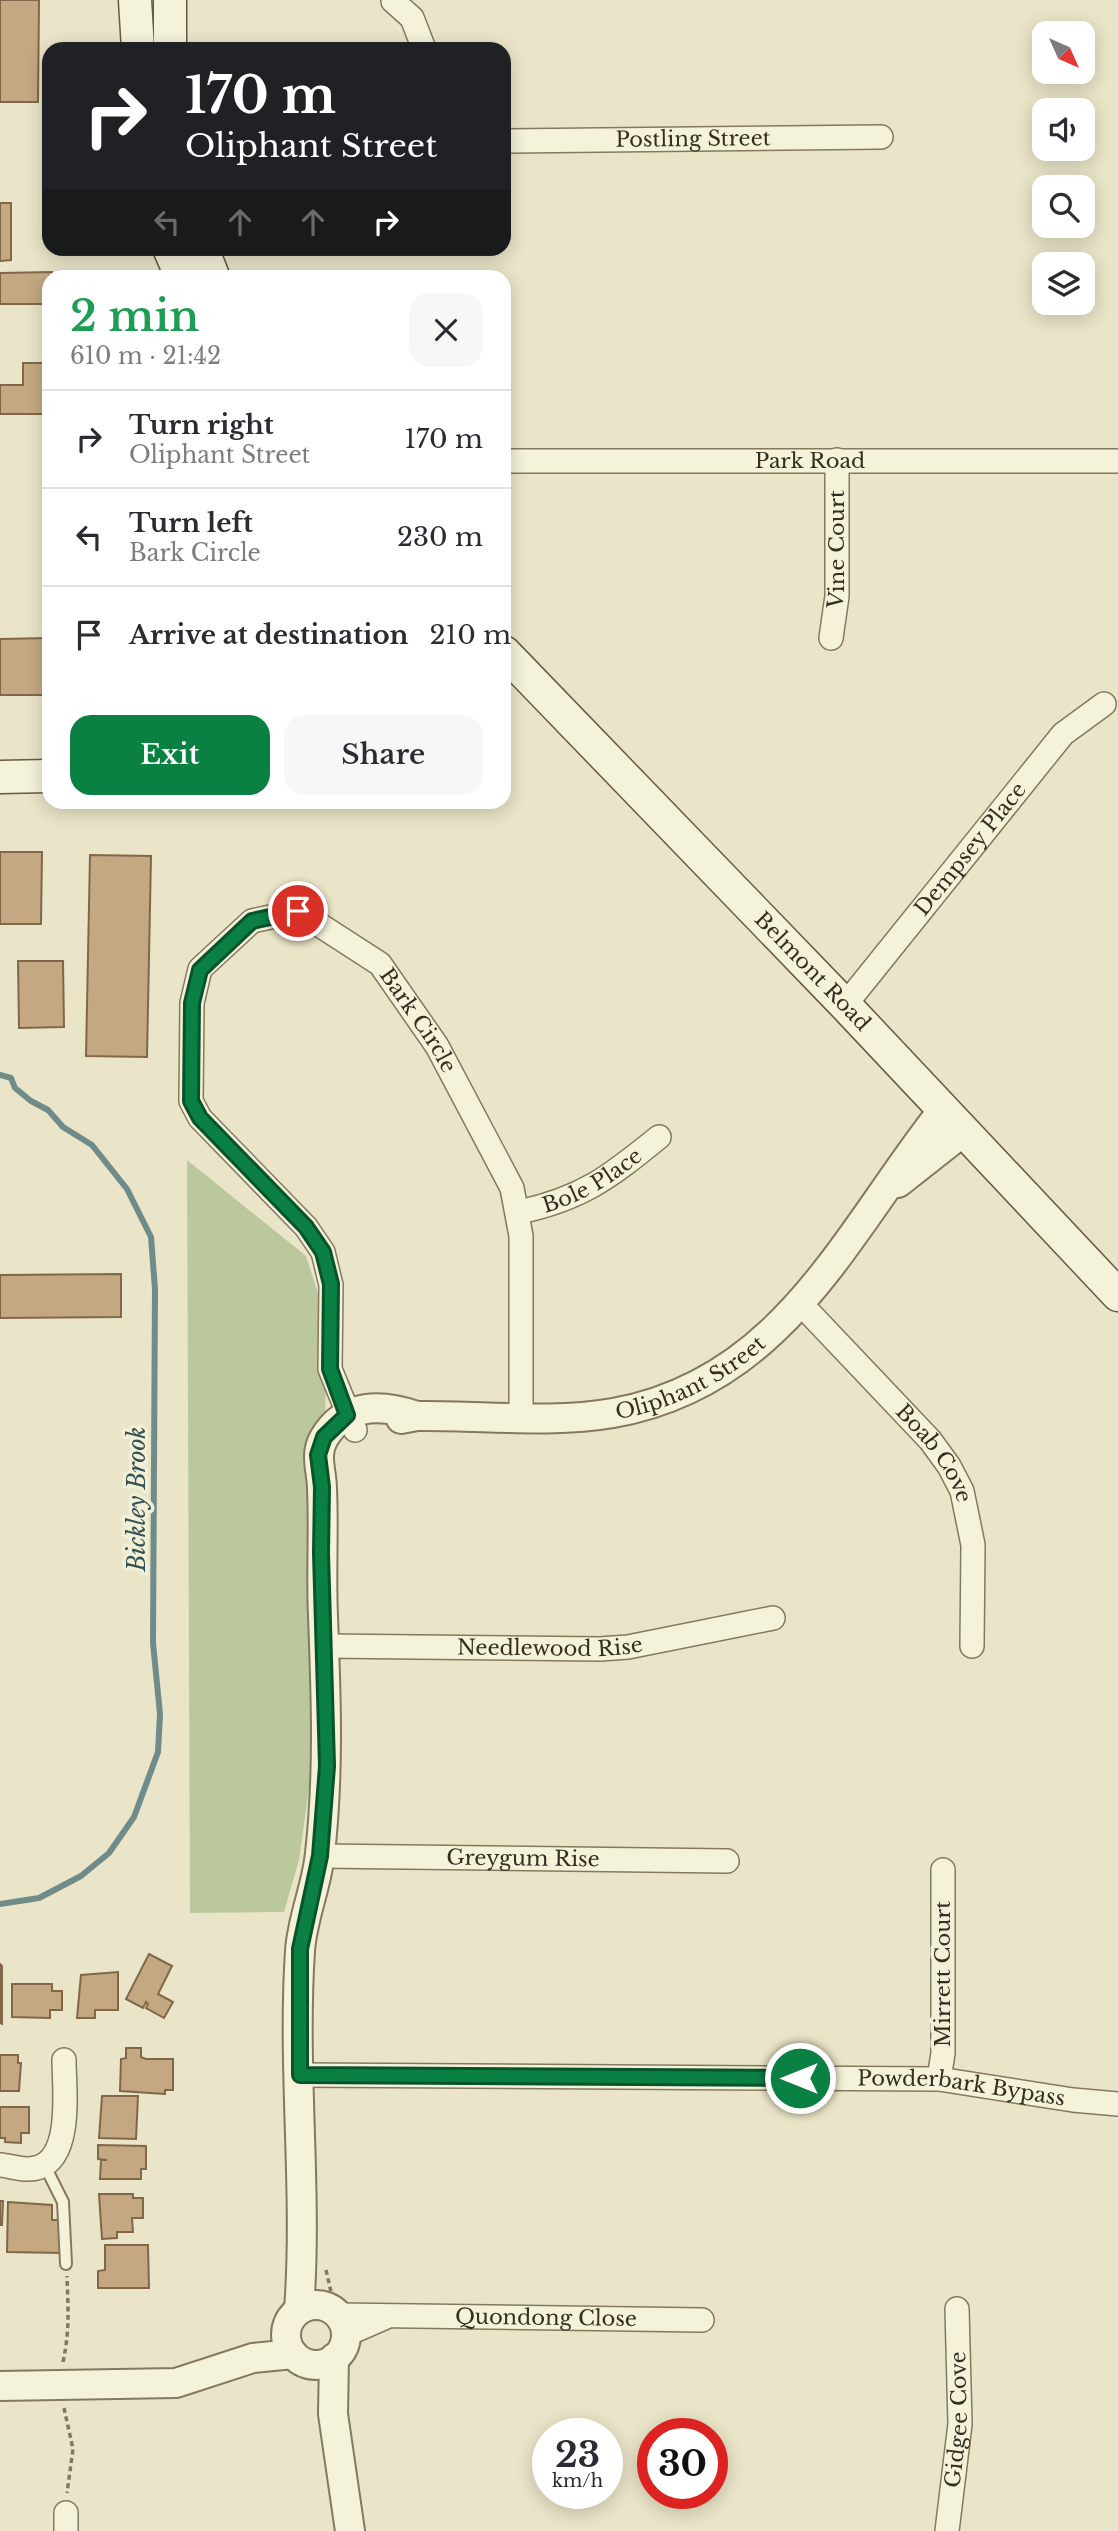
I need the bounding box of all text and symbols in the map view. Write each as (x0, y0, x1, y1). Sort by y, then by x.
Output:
north arrow (1032, 21, 1096, 84)
map controls (1032, 21, 1095, 315)
text: 170 m (185, 65, 336, 126)
icon: right (70, 70, 161, 161)
button: sound (1032, 98, 1095, 161)
street label: Postling Street (615, 125, 771, 153)
text: Oliphant Street (185, 126, 437, 166)
button: search (1032, 175, 1095, 238)
icon: left (148, 203, 186, 241)
icon: ahead (221, 203, 259, 241)
icon: ahead (294, 203, 332, 241)
icon: right (367, 203, 405, 241)
button: layers (1032, 252, 1095, 315)
text: 2 min (70, 290, 199, 342)
button: close (409, 293, 483, 367)
text: 610 m · 21:42 (70, 342, 221, 370)
text: Turn right (129, 409, 274, 441)
icon: right (70, 420, 108, 458)
text: 170 m (404, 423, 483, 455)
text: Oliphant Street (129, 441, 310, 469)
street label: Park Road (755, 448, 865, 474)
street label: Vine Court (822, 490, 850, 611)
text: Turn left (129, 507, 253, 539)
icon: left (70, 518, 108, 556)
text: 230 m (397, 521, 483, 553)
text: Bark Circle (129, 539, 261, 567)
icon: arrive (70, 616, 108, 654)
text: Arrive at destination (129, 619, 409, 651)
text: 210 m (430, 619, 511, 651)
button: Exit (70, 715, 270, 795)
button: Share (284, 715, 483, 795)
street label: Dempsey Place (909, 777, 1032, 921)
pin (268, 881, 328, 941)
icon: arrive (279, 892, 317, 930)
street label: Belmont Road (749, 906, 876, 1036)
street label: Bark Circle (374, 963, 462, 1077)
street label: Bole Place (539, 1143, 647, 1219)
street label: Oliphant Street (613, 1330, 771, 1425)
street label: Boab Cove (890, 1399, 977, 1504)
water label: Bickley Brook (123, 1427, 151, 1572)
street label: Needlewood Rise (457, 1631, 645, 1662)
street label: Greygum Rise (446, 1845, 600, 1872)
street label: Mirrett Court (930, 1901, 956, 2047)
position arrow (763, 2041, 837, 2115)
street label: Powderbark Bypass (857, 2065, 1067, 2112)
street label: Quondong Close (455, 2304, 637, 2332)
street label: Gidgee Cove (939, 2351, 973, 2489)
speed limit sign: 30 (637, 2418, 728, 2509)
text: 23 (555, 2433, 600, 2476)
text: km/h (552, 2470, 603, 2492)

